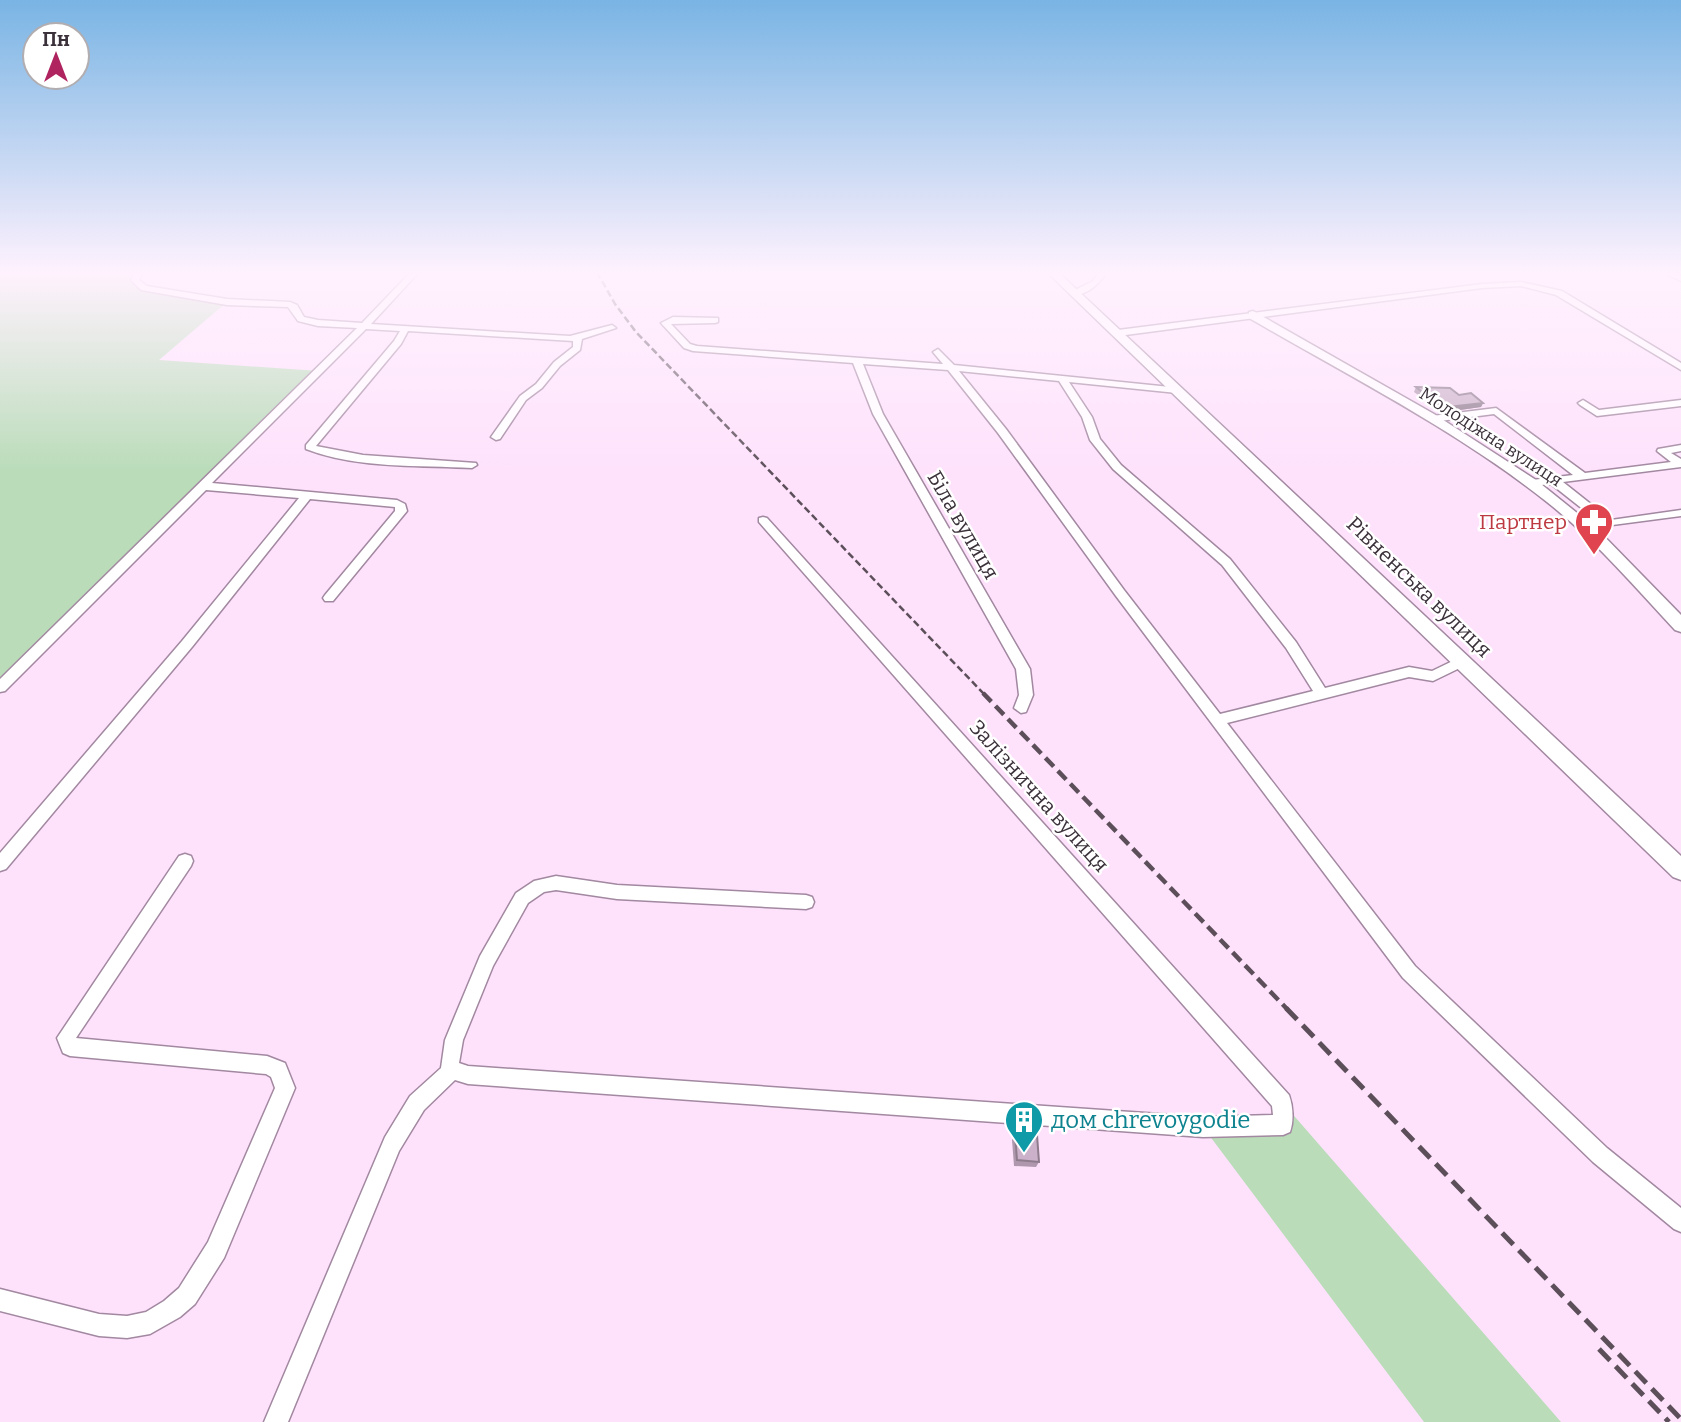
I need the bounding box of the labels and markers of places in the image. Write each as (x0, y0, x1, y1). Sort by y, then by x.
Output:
pharmacy icon: Партнер (1573, 501, 1615, 556)
place label: Партнер (1479, 509, 1567, 535)
building icon: дом chrevoygodie (1003, 1099, 1045, 1154)
place label: дом chrevoygodie (1051, 1106, 1250, 1134)

